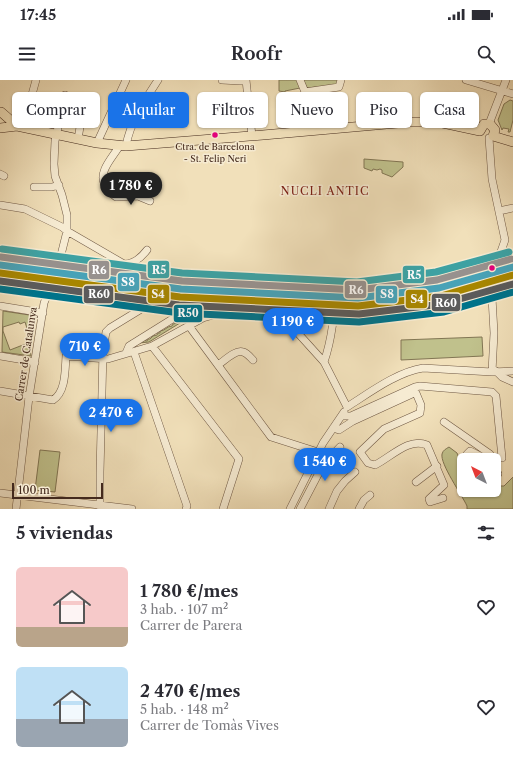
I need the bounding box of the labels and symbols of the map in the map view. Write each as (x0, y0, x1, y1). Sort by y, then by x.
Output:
marker: Ctra. de Barcelona - St. Felip Neri (210, 130, 220, 140)
place label: Ctra. de Barcelona - St. Felip Neri (175, 141, 255, 164)
pin: 1 780 € (94, 172, 168, 206)
district label: NUCLI ANTIC (281, 184, 369, 198)
line badge: R6 (88, 260, 110, 280)
line badge: R5 (147, 260, 170, 279)
text: R6 (91, 263, 107, 277)
text: R5 (152, 263, 166, 277)
unlabelled marker (487, 263, 497, 273)
line badge: R5 (402, 265, 425, 284)
text: R5 (407, 268, 421, 282)
line badge: S8 (117, 272, 140, 292)
text: S8 (121, 275, 135, 289)
line badge: R6 (344, 280, 367, 299)
text: R6 (348, 283, 364, 297)
line badge: S4 (147, 284, 170, 304)
line badge: R60 (83, 285, 114, 304)
line badge: S8 (375, 285, 398, 304)
text: R60 (88, 287, 110, 301)
text: S4 (151, 287, 165, 301)
text: S8 (380, 287, 394, 301)
line badge: S4 (405, 289, 428, 309)
text: S4 (410, 292, 424, 306)
line badge: R60 (431, 293, 461, 312)
text: R60 (435, 296, 457, 310)
line badge: R50 (173, 304, 203, 323)
street label: Carrer de Catalunya (12, 305, 40, 402)
text: R50 (177, 306, 199, 320)
pin: 1 190 € (256, 308, 330, 342)
pin: 710 € (57, 333, 113, 367)
pin: 2 470 € (74, 399, 148, 433)
pin: 1 540 € (288, 448, 362, 482)
north arrow (457, 453, 501, 497)
scale bar (12, 481, 103, 500)

